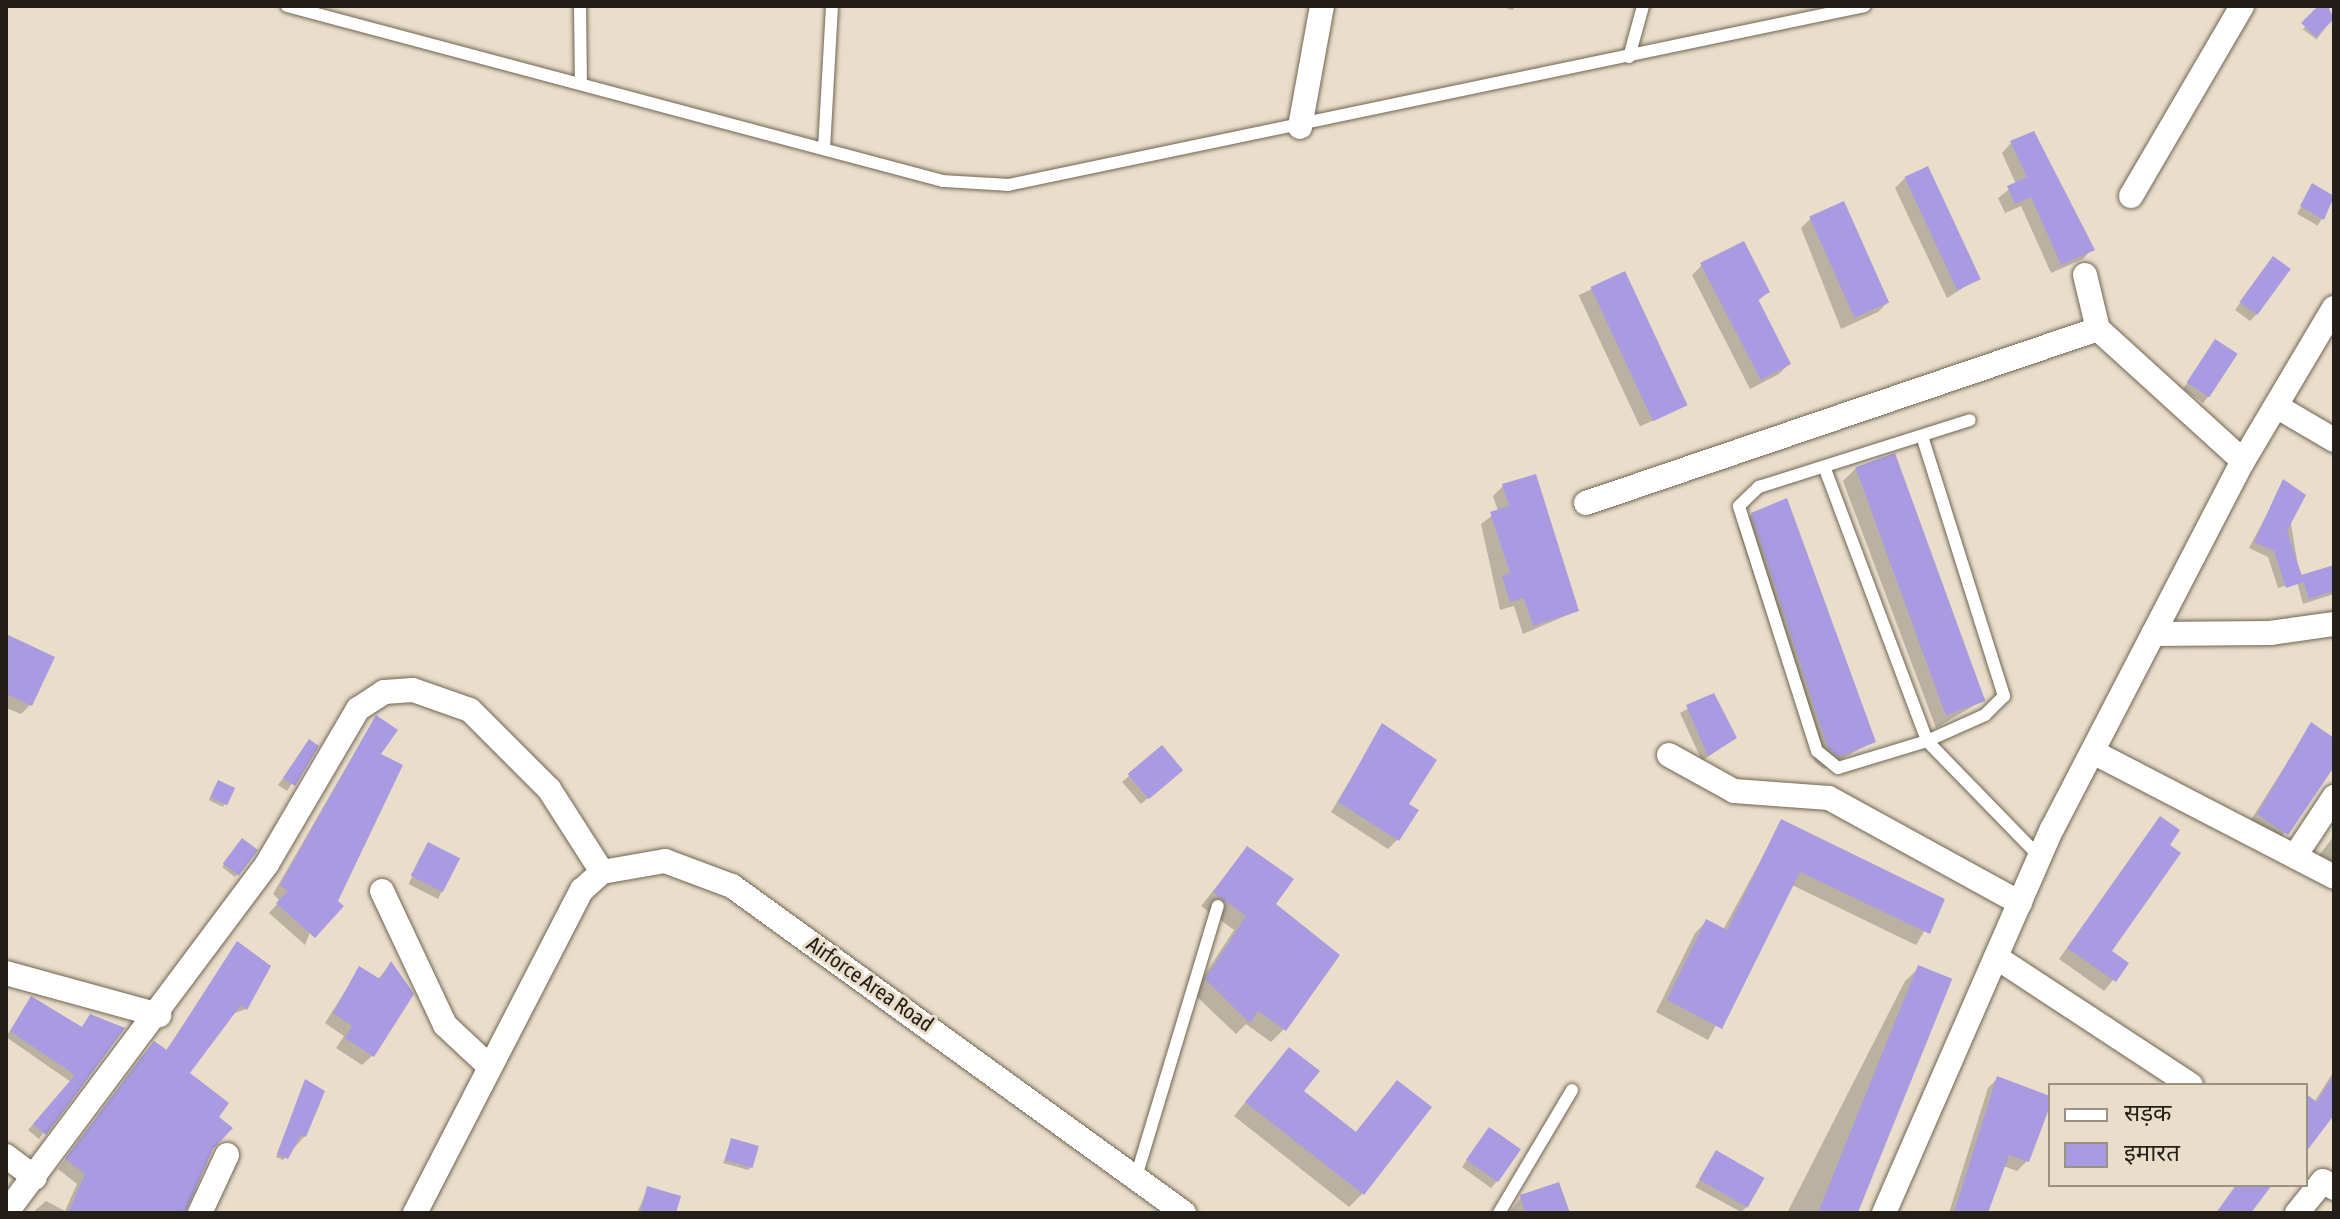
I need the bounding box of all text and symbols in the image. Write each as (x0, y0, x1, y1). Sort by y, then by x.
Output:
street label: Airforce Area Road (802, 931, 938, 1037)
legend (2048, 1083, 2308, 1187)
text: सड़क (2124, 1099, 2172, 1126)
text: इमारत (2124, 1139, 2180, 1166)

